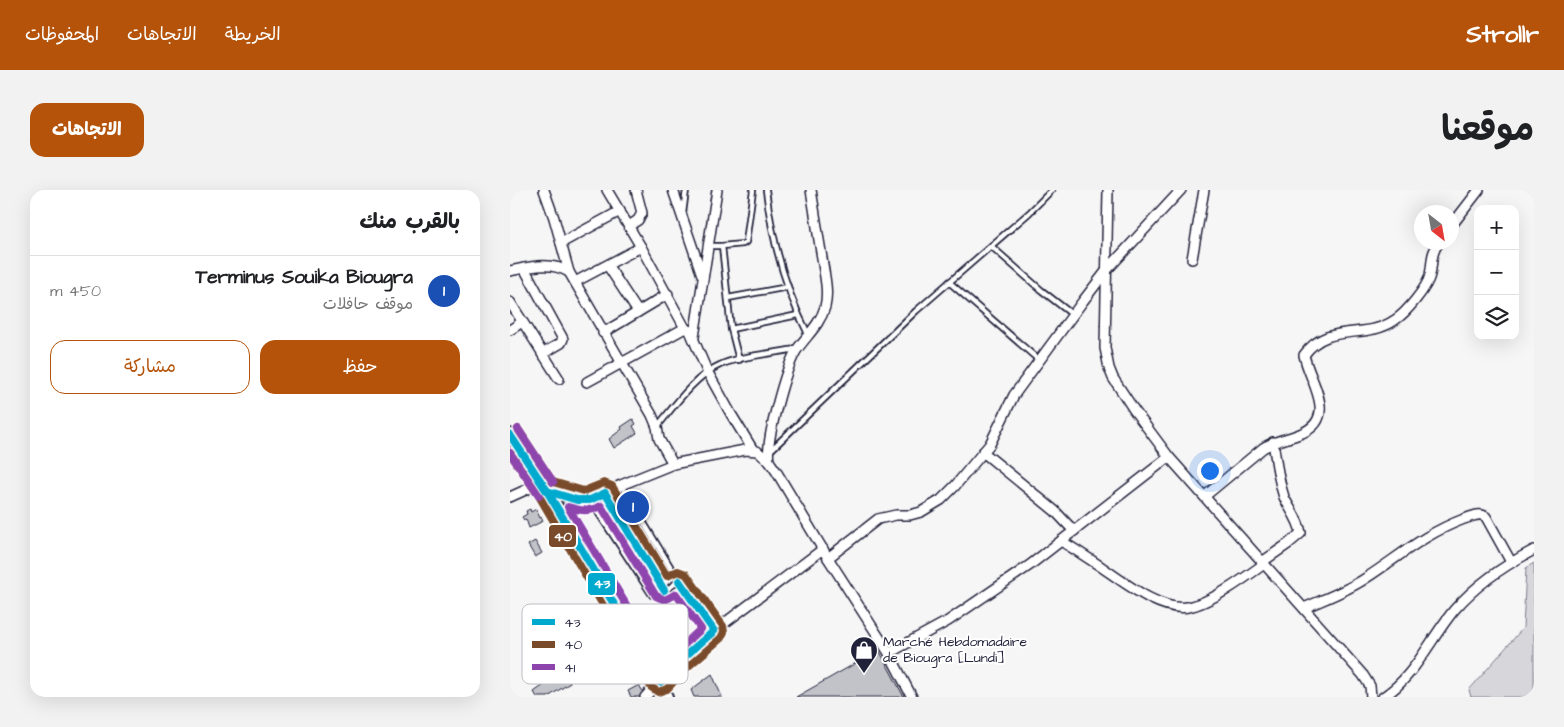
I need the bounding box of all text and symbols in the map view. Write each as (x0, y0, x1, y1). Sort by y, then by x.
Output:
text: Strollr (1466, 18, 1539, 52)
text: المحفوظات (25, 22, 99, 47)
text: الاتجاهات (127, 22, 197, 47)
text: الخريطة (225, 22, 281, 47)
button: الاتجاهات (30, 103, 144, 157)
text: موقعنا (1441, 105, 1534, 154)
north arrow (1414, 205, 1459, 250)
map controls (1474, 205, 1519, 340)
button: + (1474, 205, 1519, 250)
text: بالقرب منك (359, 207, 460, 236)
button: − (1474, 250, 1519, 295)
text: Terminus Souika Biougra (195, 264, 413, 291)
text: 450 m (50, 280, 101, 302)
text: 1 (443, 280, 445, 302)
text: موقف حافلات (323, 293, 413, 315)
button: layers (1474, 295, 1519, 340)
button: مشاركة (50, 340, 250, 394)
button: حفظ (260, 340, 460, 394)
your location (1197, 458, 1223, 484)
pin: 1 (617, 488, 649, 526)
line badge: 40 (548, 524, 577, 548)
text: 40 (554, 527, 572, 547)
line badge: 43 (587, 572, 616, 596)
text: 43 (594, 574, 611, 594)
legend (522, 604, 688, 684)
text: 43 (564, 613, 581, 633)
place label: Marché Hebdomadaire de Biougra [Lundi] (883, 632, 1028, 668)
text: 40 (564, 635, 583, 655)
shop icon: Marché Hebdomadaire de Biougra [Lundi] (849, 635, 879, 674)
text: 41 (564, 658, 576, 678)

